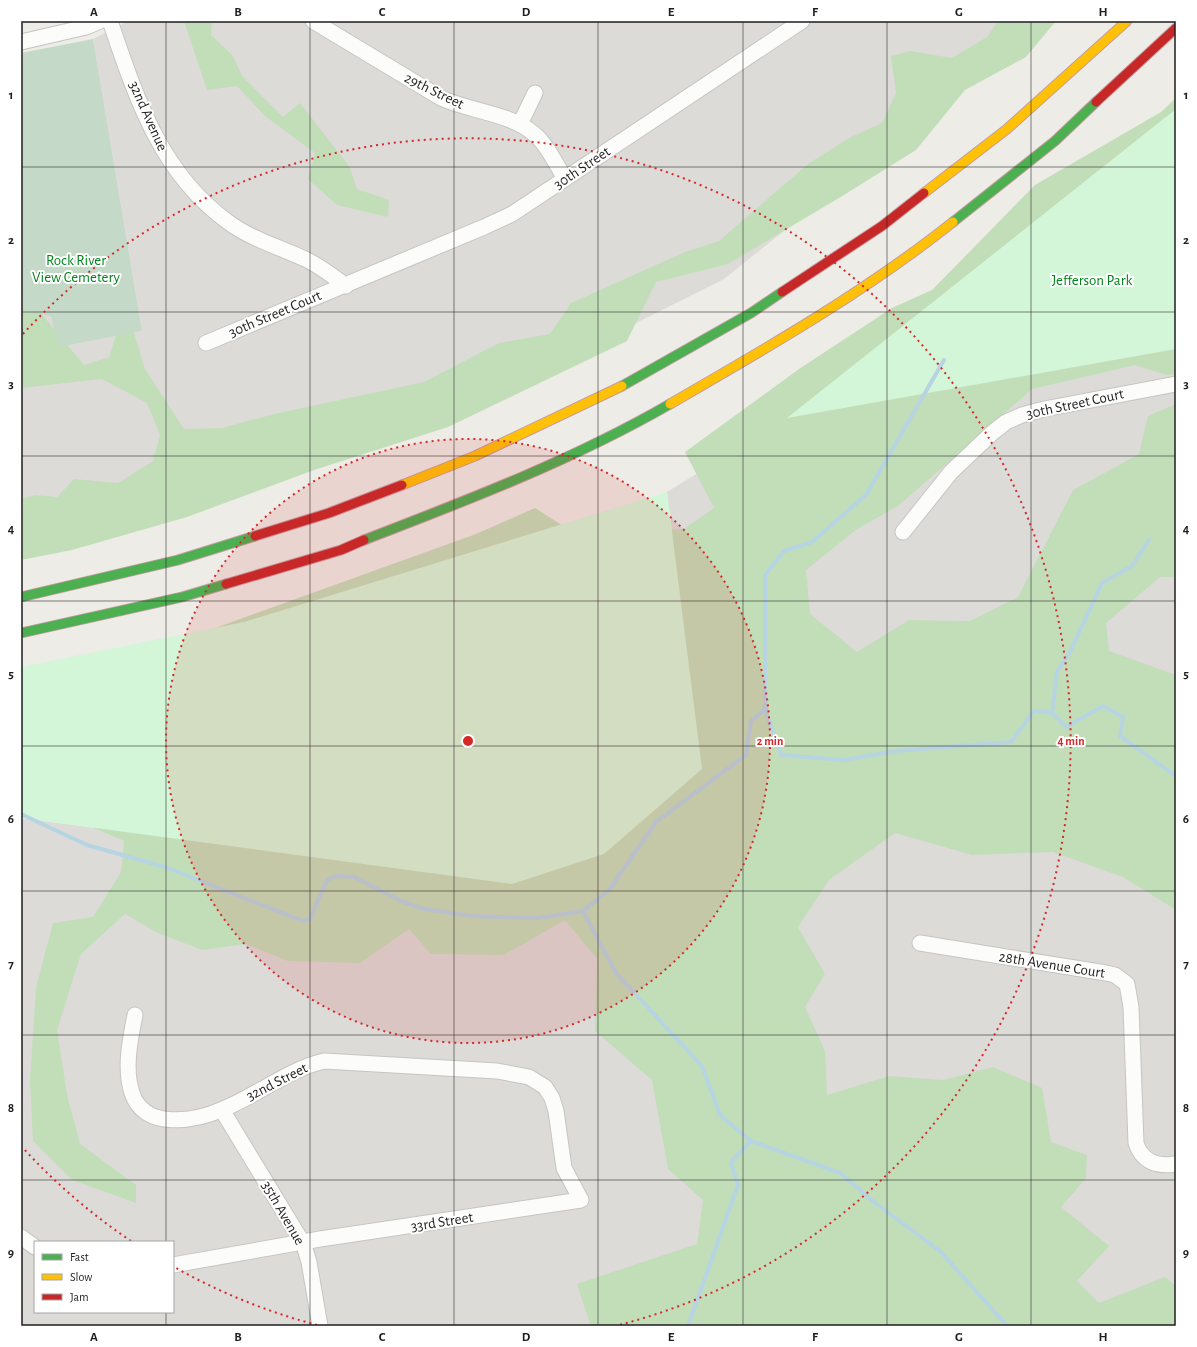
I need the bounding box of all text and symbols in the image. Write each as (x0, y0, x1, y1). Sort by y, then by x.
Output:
text: A (90, 6, 98, 19)
text: B (234, 6, 242, 19)
text: C (379, 6, 386, 19)
text: D (522, 6, 531, 19)
text: E (668, 6, 675, 19)
text: F (812, 6, 819, 19)
text: G (955, 6, 963, 19)
text: H (1098, 6, 1108, 19)
street label: 29th Street (402, 70, 466, 112)
street label: 32nd Avenue (126, 79, 170, 153)
text: 1 (9, 89, 13, 102)
text: 1 (1184, 89, 1188, 102)
street label: 30th Street (551, 144, 613, 192)
text: 2 (8, 234, 14, 247)
text: 2 (1183, 234, 1189, 247)
park label: Rock River View Cemetery (32, 253, 121, 285)
park label: Jefferson Park (1052, 273, 1133, 288)
street label: 30th Street Court (227, 288, 324, 340)
text: 3 (8, 378, 14, 391)
text: 3 (1183, 378, 1189, 391)
street label: 30th Street Court (1025, 386, 1125, 422)
text: 4 (8, 523, 15, 536)
text: 4 (1183, 523, 1190, 536)
text: 5 (8, 668, 14, 681)
text: 5 (1183, 668, 1189, 681)
centre of rings (461, 734, 475, 748)
text: 2 min (757, 735, 783, 747)
text: 4 min (1057, 735, 1085, 747)
text: 6 (8, 813, 14, 826)
text: 6 (1183, 813, 1189, 826)
street label: 28th Avenue Court (998, 949, 1106, 981)
text: 7 (8, 958, 14, 971)
text: 7 (1183, 958, 1189, 971)
street label: 32nd Street (244, 1060, 310, 1104)
text: 8 (8, 1102, 14, 1115)
text: 8 (1183, 1102, 1189, 1115)
street label: 35th Avenue (259, 1178, 307, 1248)
street label: 33rd Street (410, 1210, 474, 1234)
legend (34, 1241, 174, 1313)
text: 9 (8, 1247, 14, 1260)
text: 9 (1183, 1247, 1189, 1260)
text: Fast (70, 1251, 89, 1263)
text: Slow (70, 1271, 92, 1283)
text: Jam (70, 1291, 89, 1303)
text: A (90, 1331, 98, 1344)
text: B (234, 1331, 242, 1344)
text: C (379, 1331, 386, 1344)
text: D (522, 1331, 531, 1344)
text: E (668, 1331, 675, 1344)
text: F (812, 1331, 819, 1344)
text: G (955, 1331, 963, 1344)
text: H (1098, 1331, 1108, 1344)

